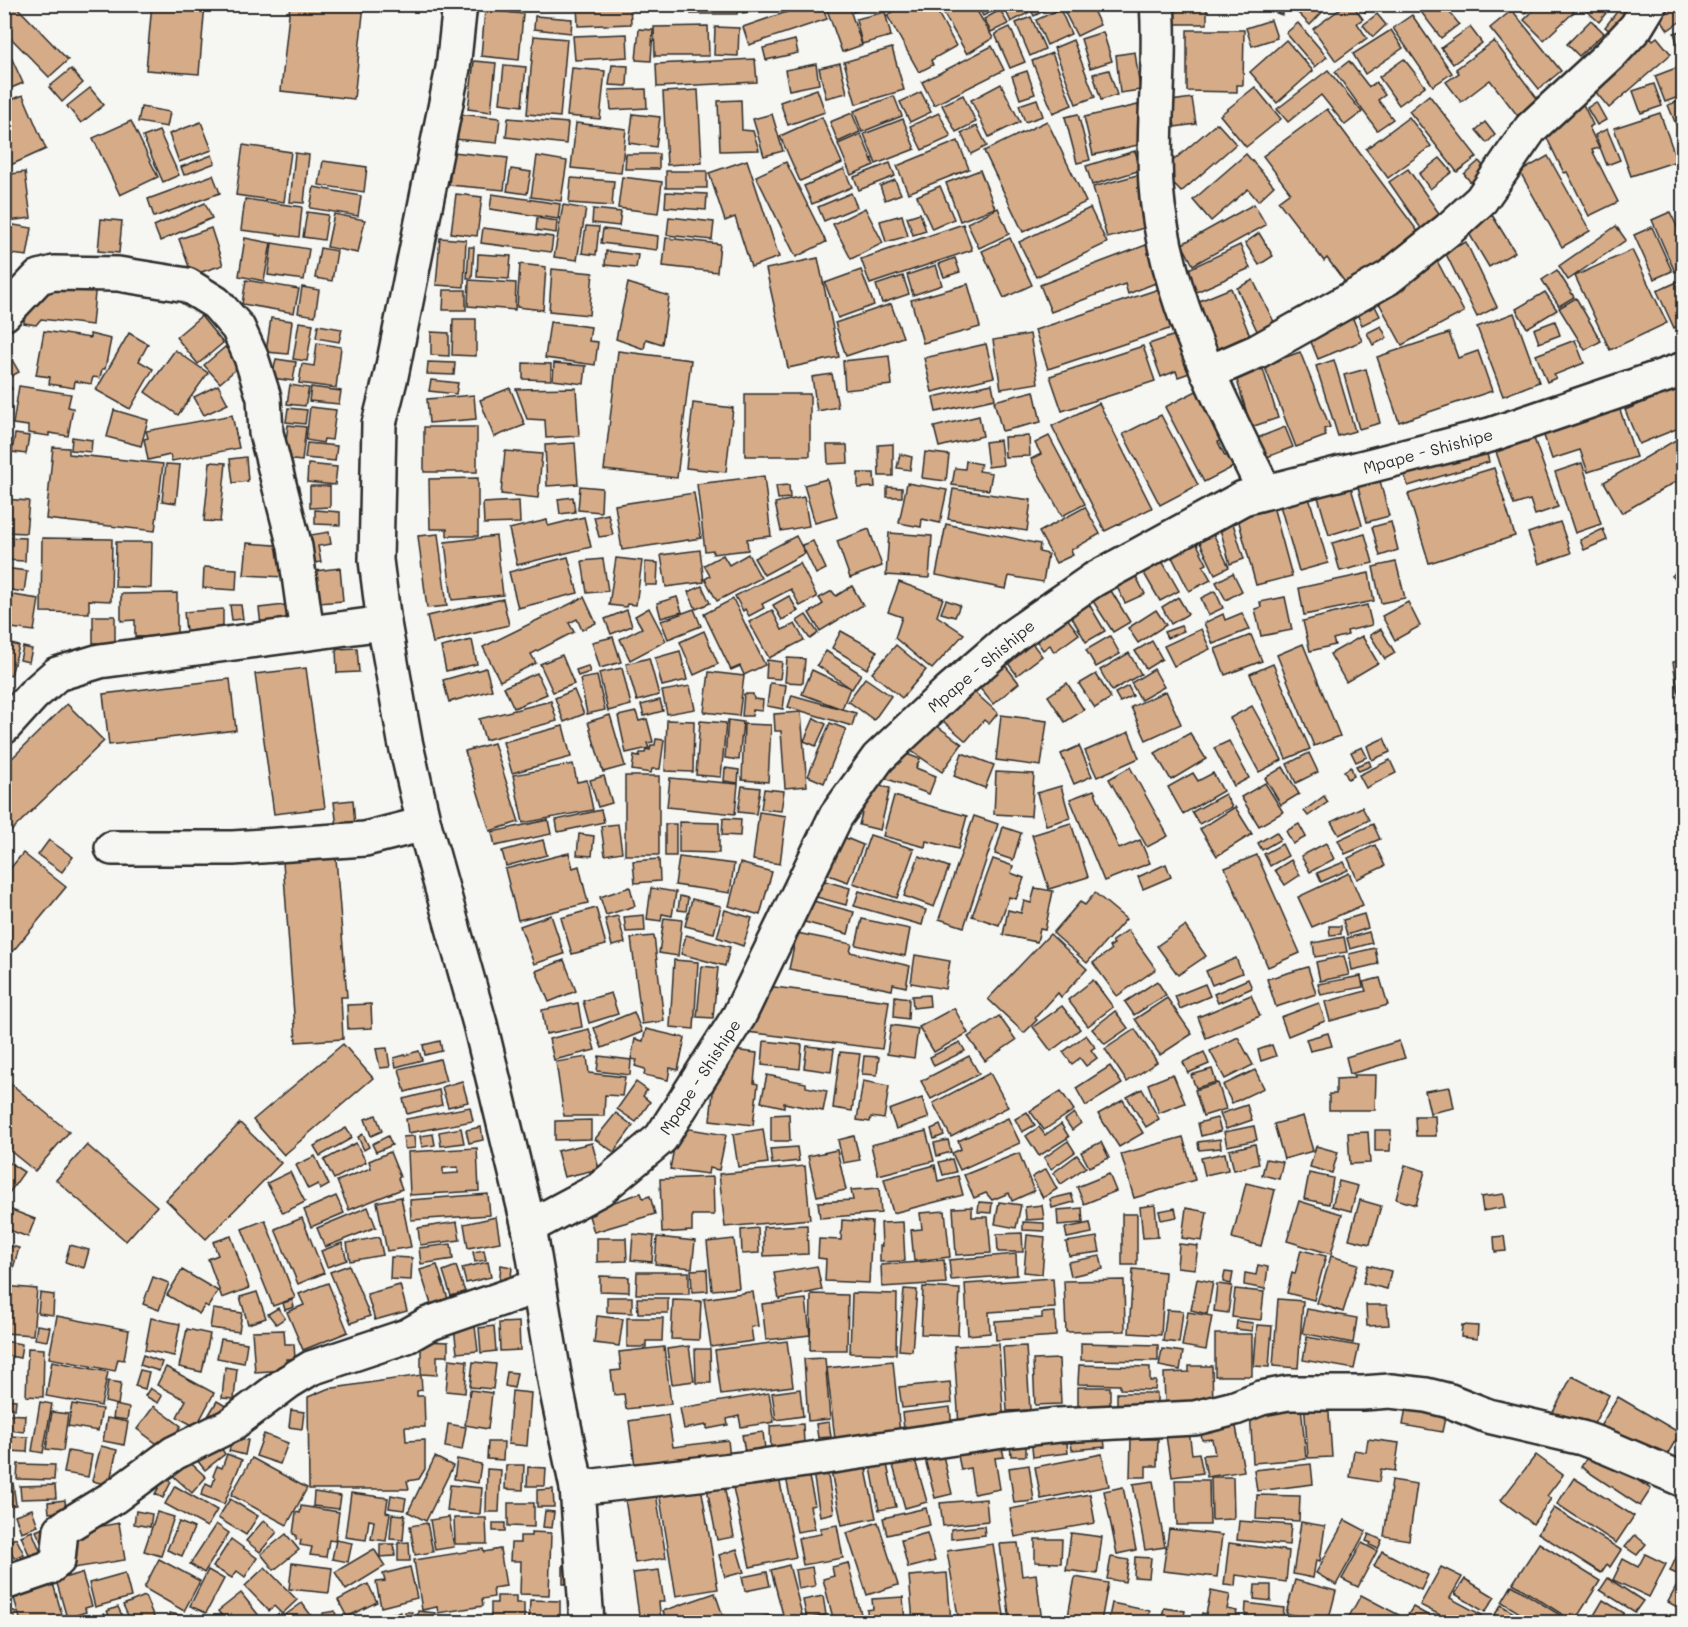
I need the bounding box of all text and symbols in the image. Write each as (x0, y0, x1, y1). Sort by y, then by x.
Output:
street label: Mpape - Shishipe (1361, 423, 1495, 478)
street label: Mpape - Shishipe (923, 615, 1039, 717)
street label: Mpape - Shishipe (654, 1015, 745, 1139)

